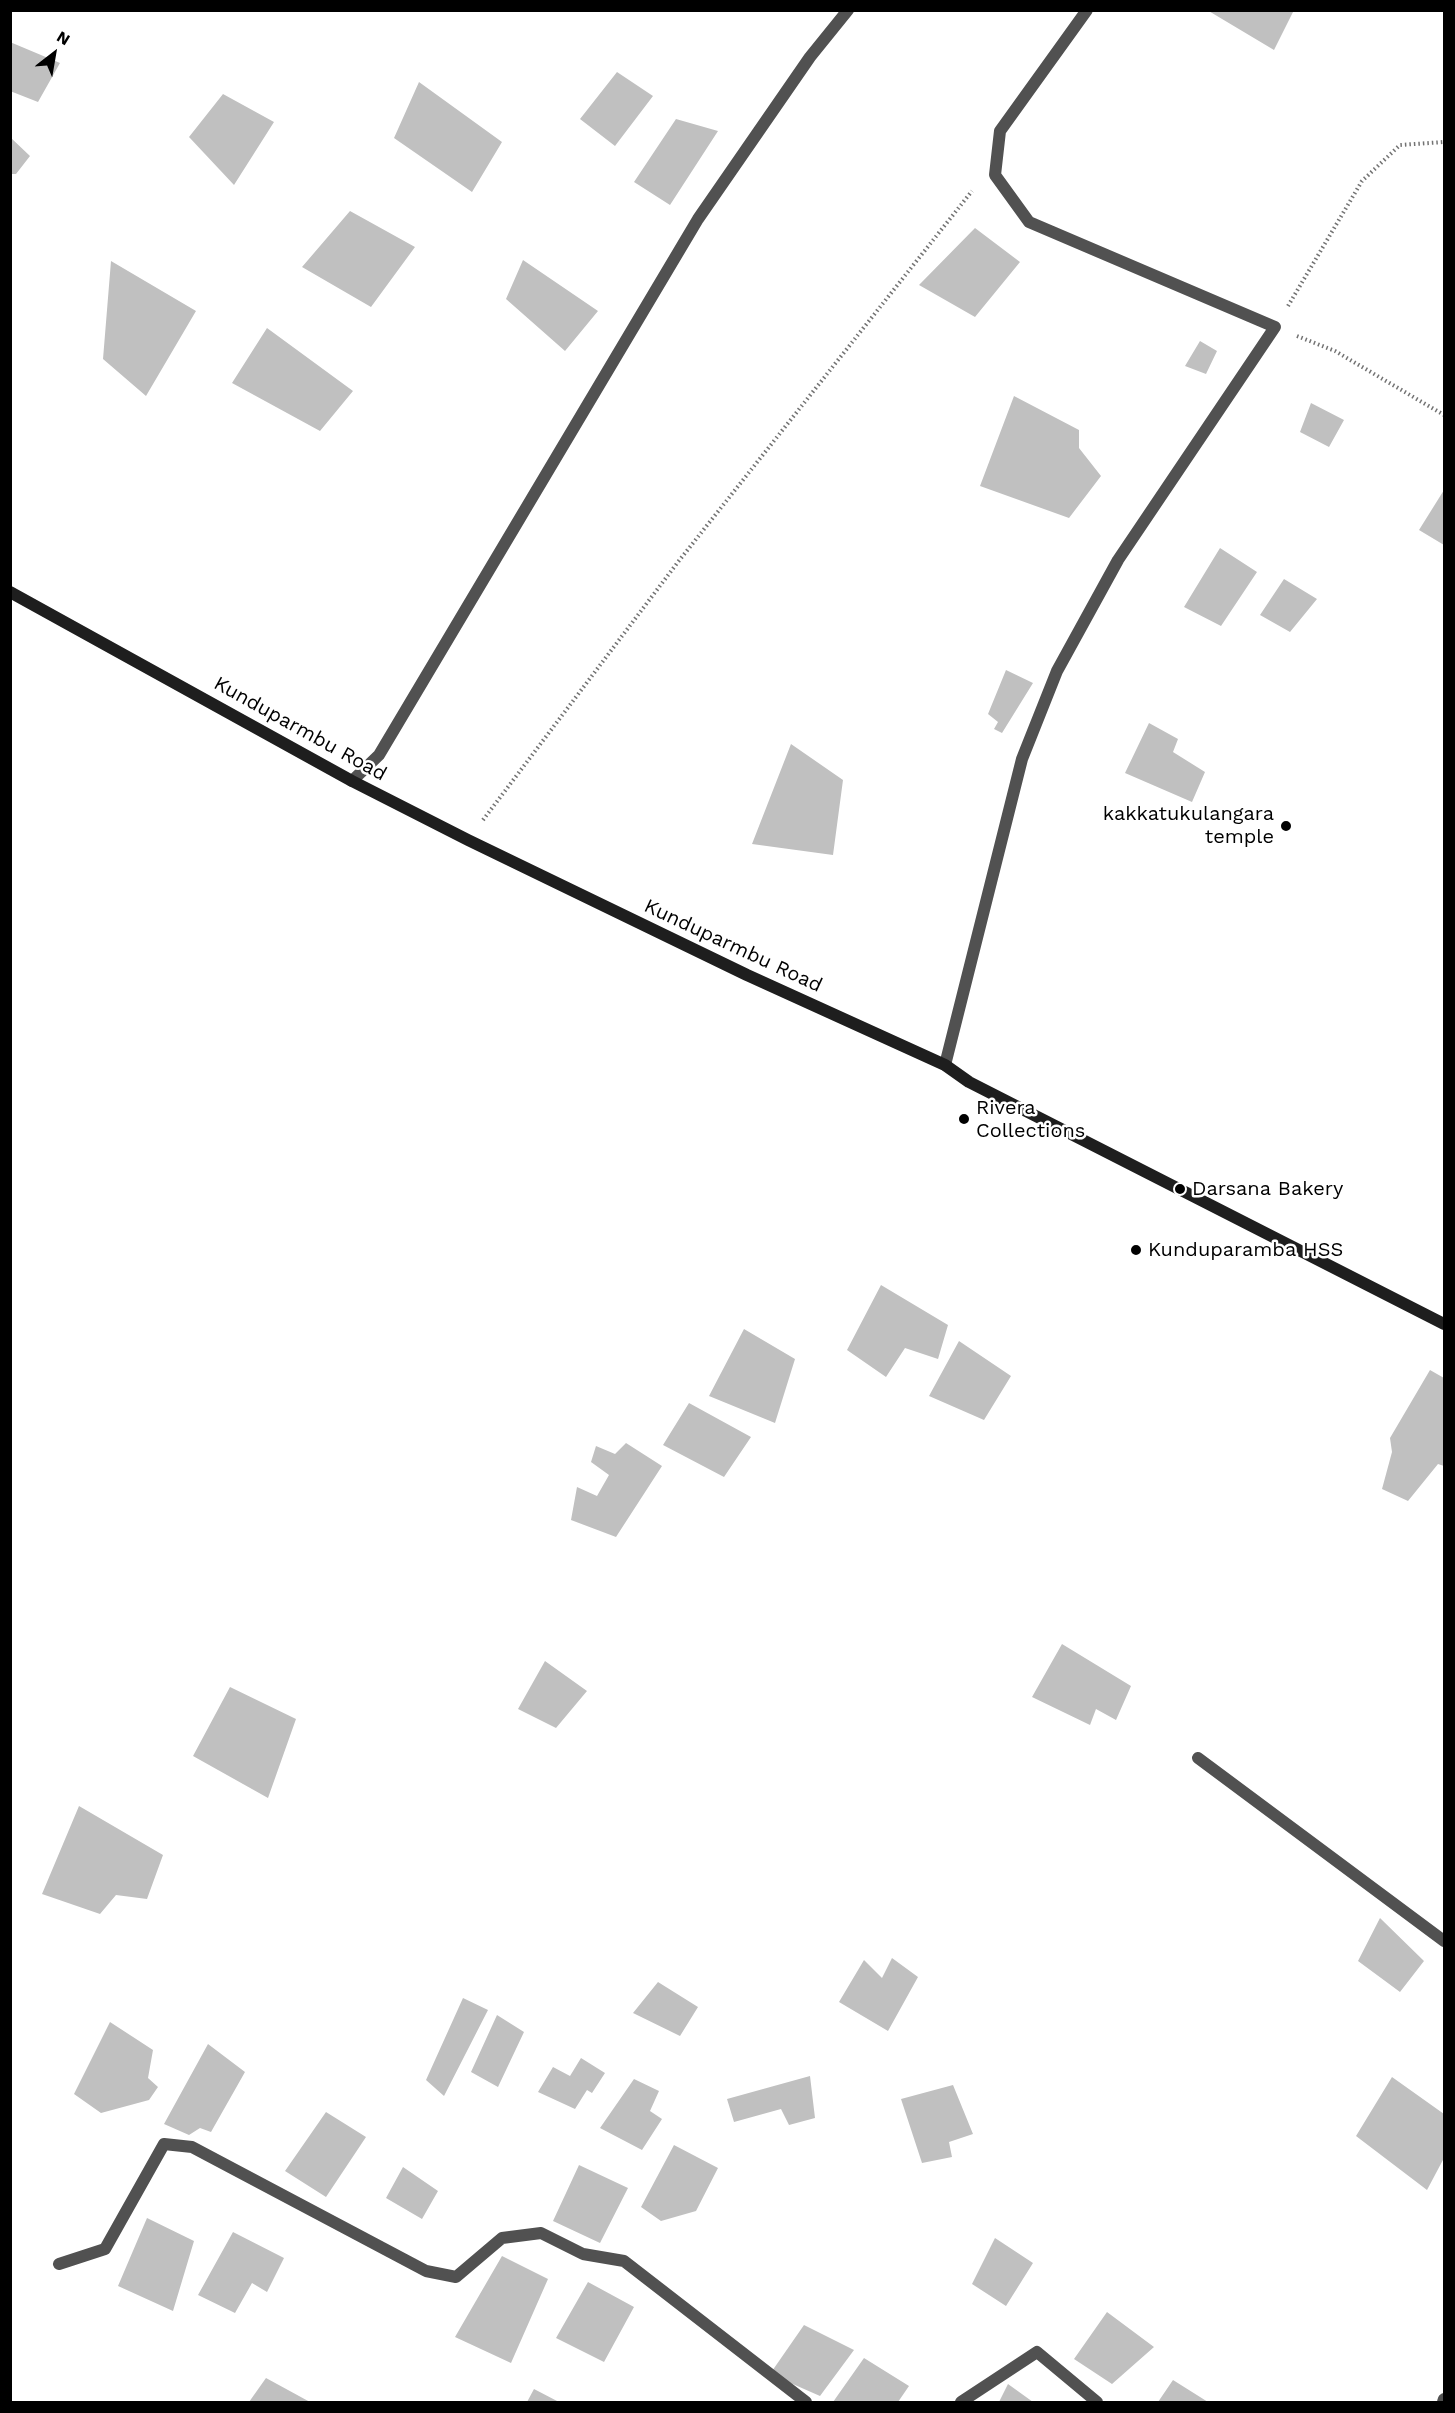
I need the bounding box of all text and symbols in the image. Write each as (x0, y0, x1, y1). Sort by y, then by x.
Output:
north arrow (24, 24, 84, 84)
text: N (54, 27, 73, 49)
street label: Kunduparmbu Road (209, 672, 391, 786)
place label: kakkatukulangara temple (1103, 802, 1274, 849)
marker: kakkatukulangara temple (1279, 819, 1293, 833)
street label: Kunduparmbu Road (640, 894, 826, 998)
place label: Rivera Collections (976, 1096, 1085, 1143)
marker: Rivera Collections (957, 1112, 971, 1126)
place label: Darsana Bakery (1192, 1177, 1343, 1201)
marker: Darsana Bakery (1173, 1182, 1187, 1196)
place label: Kunduparamba HSS (1148, 1238, 1343, 1262)
marker: Kunduparamba HSS (1129, 1243, 1143, 1257)

